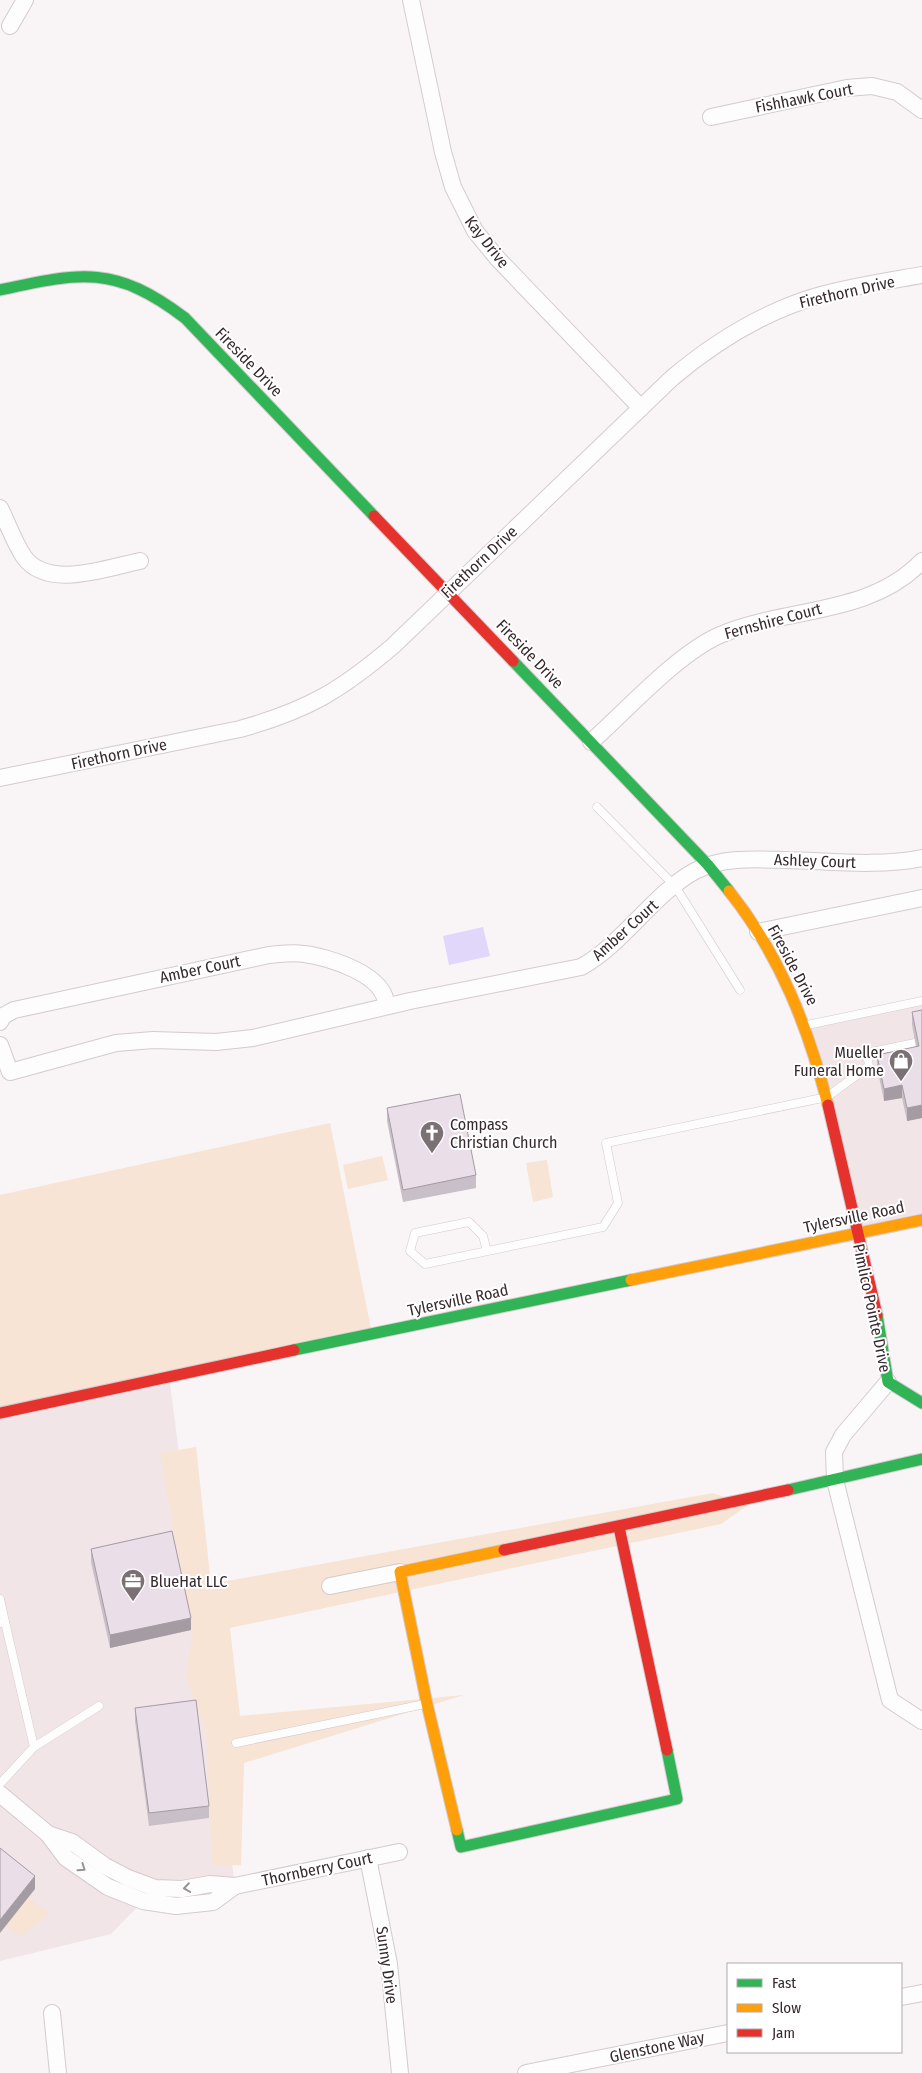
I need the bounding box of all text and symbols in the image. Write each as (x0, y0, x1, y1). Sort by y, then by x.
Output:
street label: Fishhawk Court (754, 79, 855, 117)
street label: Kay Drive (461, 212, 513, 272)
street label: Firethorn Drive (797, 272, 897, 312)
street label: Fireside Drive (211, 324, 287, 401)
street label: Firethorn Drive (437, 522, 521, 602)
street label: Fernshire Court (722, 599, 824, 643)
street label: Fireside Drive (492, 616, 568, 693)
street label: Firethorn Drive (69, 735, 169, 773)
street label: Ashley Court (774, 850, 857, 872)
street label: Amber Court (588, 895, 662, 964)
street label: Fireside Drive (764, 921, 822, 1009)
street label: Amber Court (158, 951, 243, 987)
place label: Mueller Funeral Home (794, 1043, 884, 1080)
shop icon: Mueller Funeral Home (888, 1048, 914, 1082)
place label: Compass Christian Church (450, 1115, 557, 1152)
church icon: Compass Christian Church (419, 1120, 445, 1154)
street label: Tylersville Road (802, 1197, 906, 1237)
street label: Pimlico Pointe Drive (849, 1242, 895, 1374)
street label: Tylersville Road (406, 1280, 510, 1320)
office icon: BlueHat LLC (120, 1568, 146, 1602)
place label: BlueHat LLC (150, 1572, 227, 1591)
street label: Thornberry Court (260, 1848, 375, 1890)
one-way arrow (76, 1862, 85, 1871)
one-way arrow (182, 1882, 191, 1892)
street label: Sunny Drive (372, 1925, 402, 2005)
legend (727, 1963, 902, 2053)
text: Fast (772, 1974, 796, 1992)
text: Slow (772, 1999, 801, 2017)
text: Jam (772, 2024, 795, 2042)
street label: Glenstone Way (608, 2028, 707, 2066)

